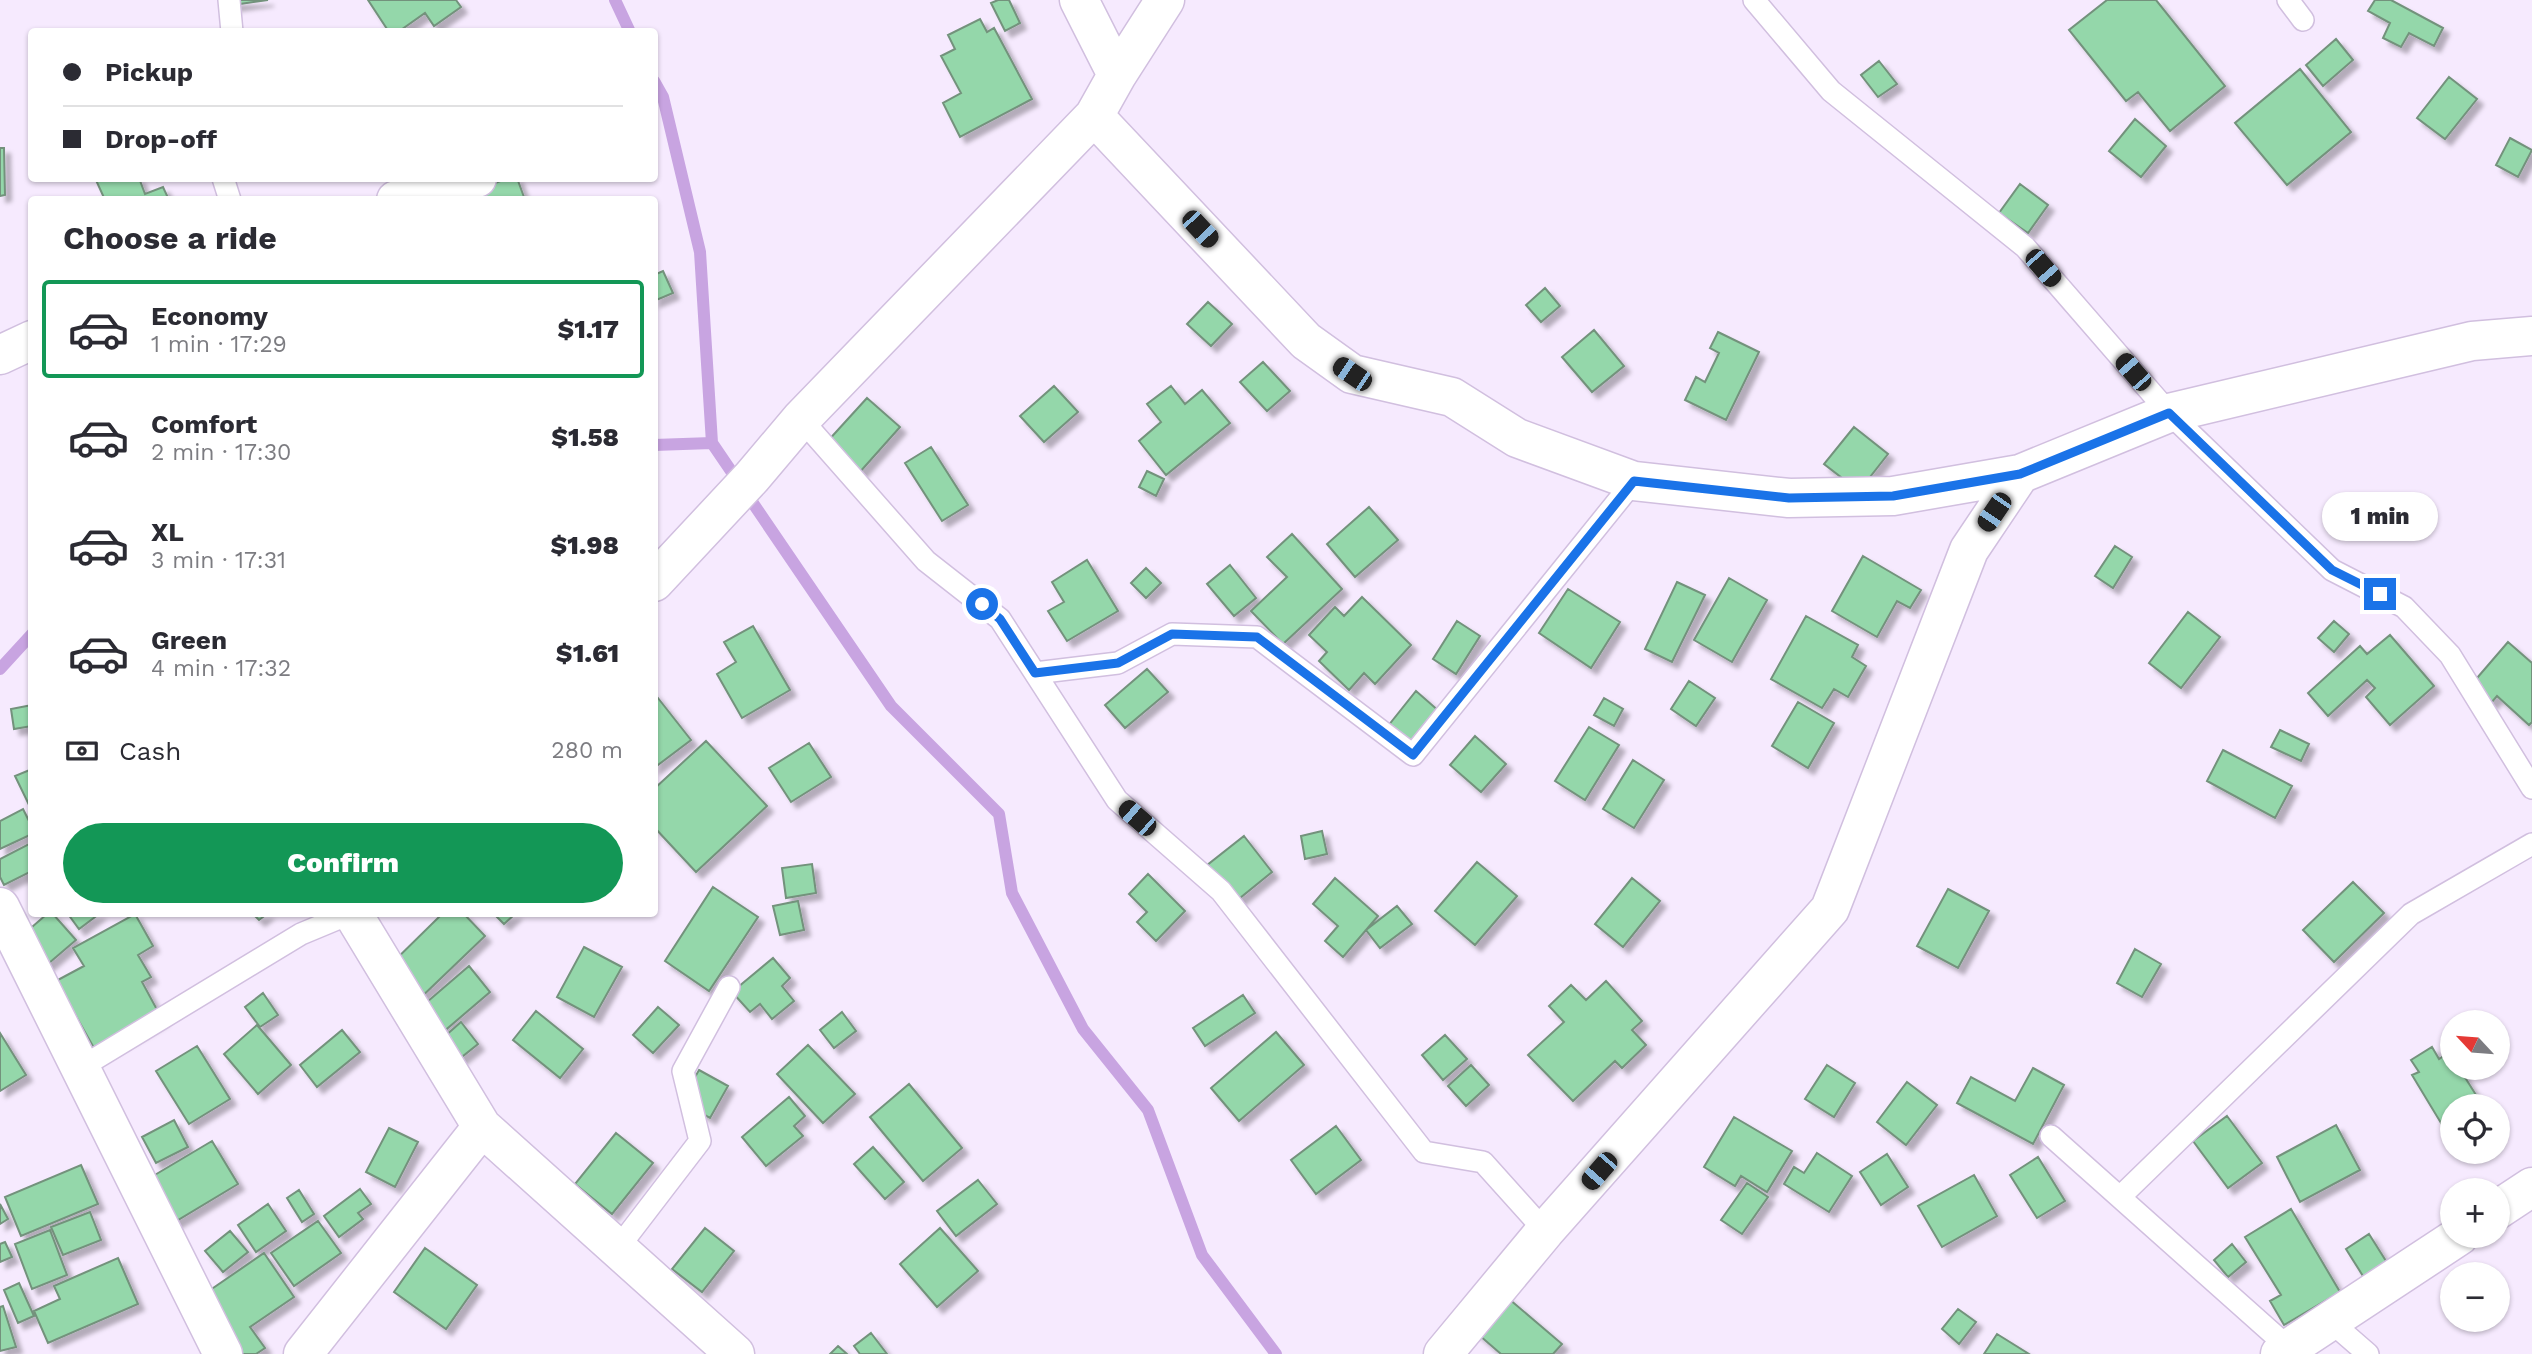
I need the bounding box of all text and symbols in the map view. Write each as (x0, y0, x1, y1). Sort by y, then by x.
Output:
text: Pickup (105, 57, 193, 87)
text: Drop-off (105, 124, 217, 154)
car (1178, 206, 1223, 252)
text: Choose a ride (63, 219, 277, 257)
car (2022, 245, 2065, 291)
icon: car (67, 298, 130, 361)
text: Economy (151, 301, 268, 331)
text: $1.17 (557, 314, 619, 344)
text: 1 min · 17:29 (151, 331, 287, 358)
car (2112, 349, 2155, 395)
car (1329, 354, 1376, 394)
icon: car (67, 406, 130, 469)
text: Comfort (151, 409, 257, 439)
text: $1.58 (551, 422, 619, 452)
text: 2 min · 17:30 (151, 439, 291, 466)
car (1974, 489, 2015, 535)
callout: 1 min (2322, 492, 2438, 542)
text: 1 min (2350, 503, 2410, 530)
icon: car (67, 514, 130, 577)
text: XL (151, 517, 184, 547)
text: $1.98 (550, 530, 619, 560)
text: 3 min · 17:31 (151, 547, 286, 574)
route end (2364, 578, 2396, 610)
route start (966, 588, 998, 620)
icon: car (67, 622, 130, 685)
text: Green (151, 625, 227, 655)
text: $1.61 (556, 638, 619, 668)
text: 4 min · 17:32 (151, 655, 291, 682)
icon: cash (63, 732, 101, 770)
text: Cash (119, 736, 181, 766)
text: 280 m (551, 737, 623, 764)
car (1115, 796, 1160, 840)
button: Confirm (63, 823, 623, 903)
north arrow (2440, 1010, 2510, 1080)
map controls (2440, 1010, 2510, 1332)
button: locate (2440, 1094, 2510, 1164)
car (1578, 1148, 1621, 1194)
button: + (2440, 1178, 2510, 1248)
button: − (2440, 1262, 2510, 1332)

